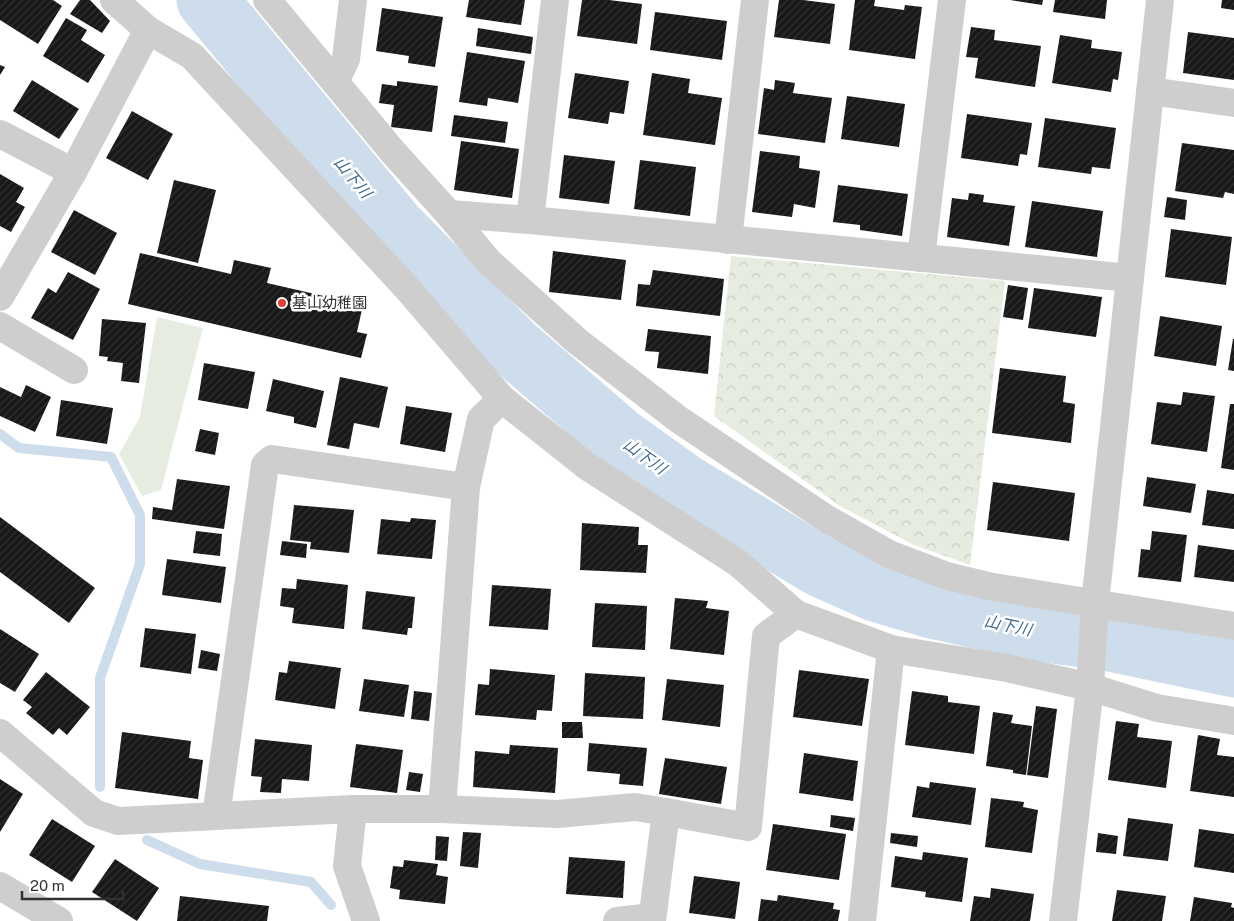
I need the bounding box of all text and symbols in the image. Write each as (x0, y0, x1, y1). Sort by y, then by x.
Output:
water label: 山下川 (330, 153, 377, 203)
place label: 基山幼稚園 (292, 294, 367, 311)
marker: 基山幼稚園 (276, 297, 288, 309)
water label: 山下川 (620, 435, 671, 479)
water label: 山下川 (982, 611, 1035, 640)
scale bar (22, 868, 124, 900)
text: 20 m (30, 877, 65, 894)

